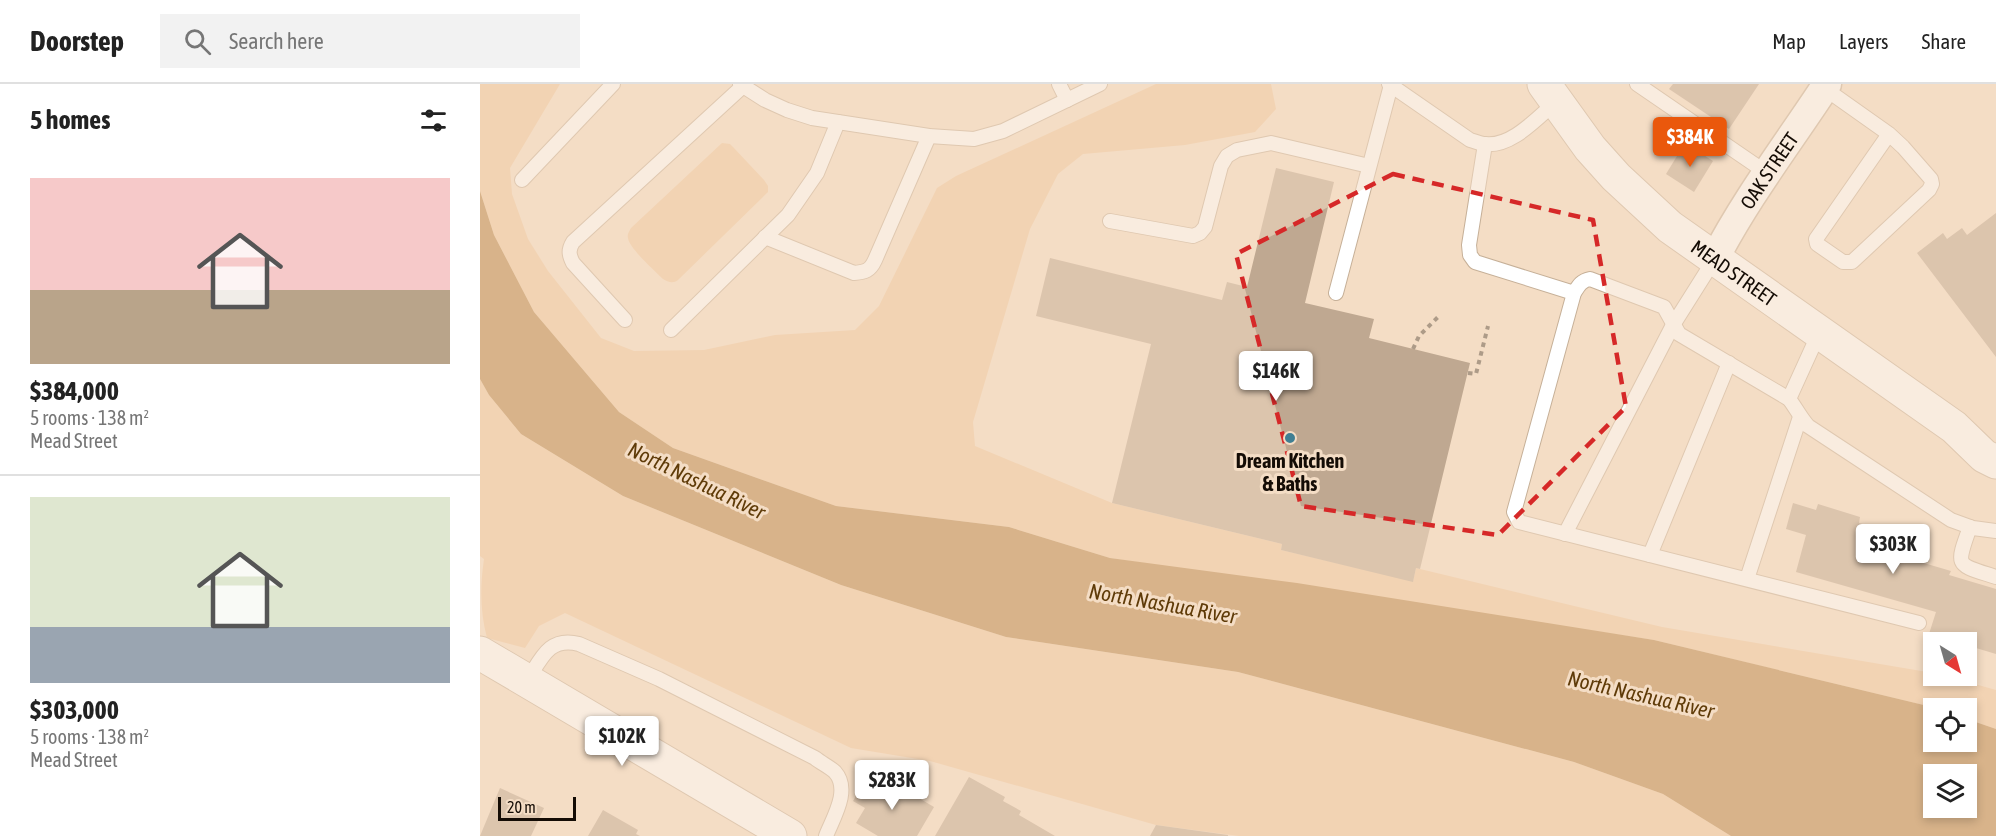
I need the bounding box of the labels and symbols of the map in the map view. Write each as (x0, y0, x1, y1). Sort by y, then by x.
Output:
pin: $384K (1648, 117, 1732, 168)
street label: OAK STREET (1735, 128, 1803, 213)
street label: MEAD STREET (1687, 234, 1781, 310)
pin: $146K (1234, 351, 1318, 402)
marker: Dream Kitchen & Baths (1283, 431, 1297, 445)
water label: North Nashua River (625, 436, 770, 524)
place label: Dream Kitchen & Baths (1236, 449, 1344, 495)
pin: $303K (1851, 524, 1935, 575)
water label: North Nashua River (1087, 578, 1239, 628)
north arrow (1923, 632, 1977, 686)
water label: North Nashua River (1566, 666, 1717, 723)
pin: $102K (580, 716, 664, 767)
pin: $283K (850, 760, 934, 811)
scale bar (498, 794, 576, 822)

